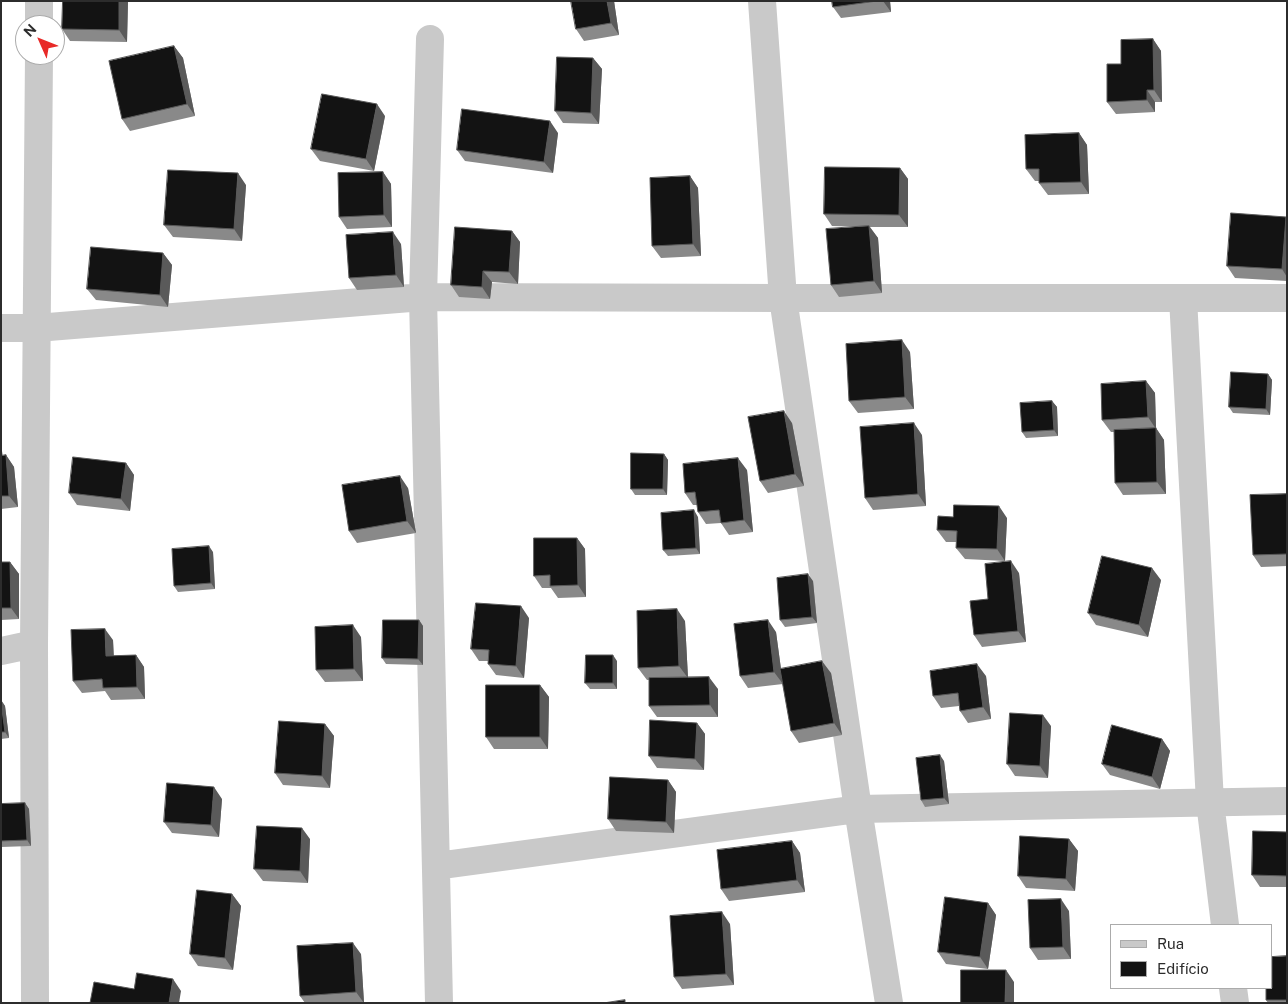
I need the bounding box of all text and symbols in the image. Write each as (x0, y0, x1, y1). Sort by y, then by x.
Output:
north arrow (15, 15, 65, 65)
text: N (20, 21, 39, 40)
legend (1110, 924, 1273, 989)
text: Rua (1157, 935, 1184, 952)
text: Edifício (1157, 960, 1209, 977)

